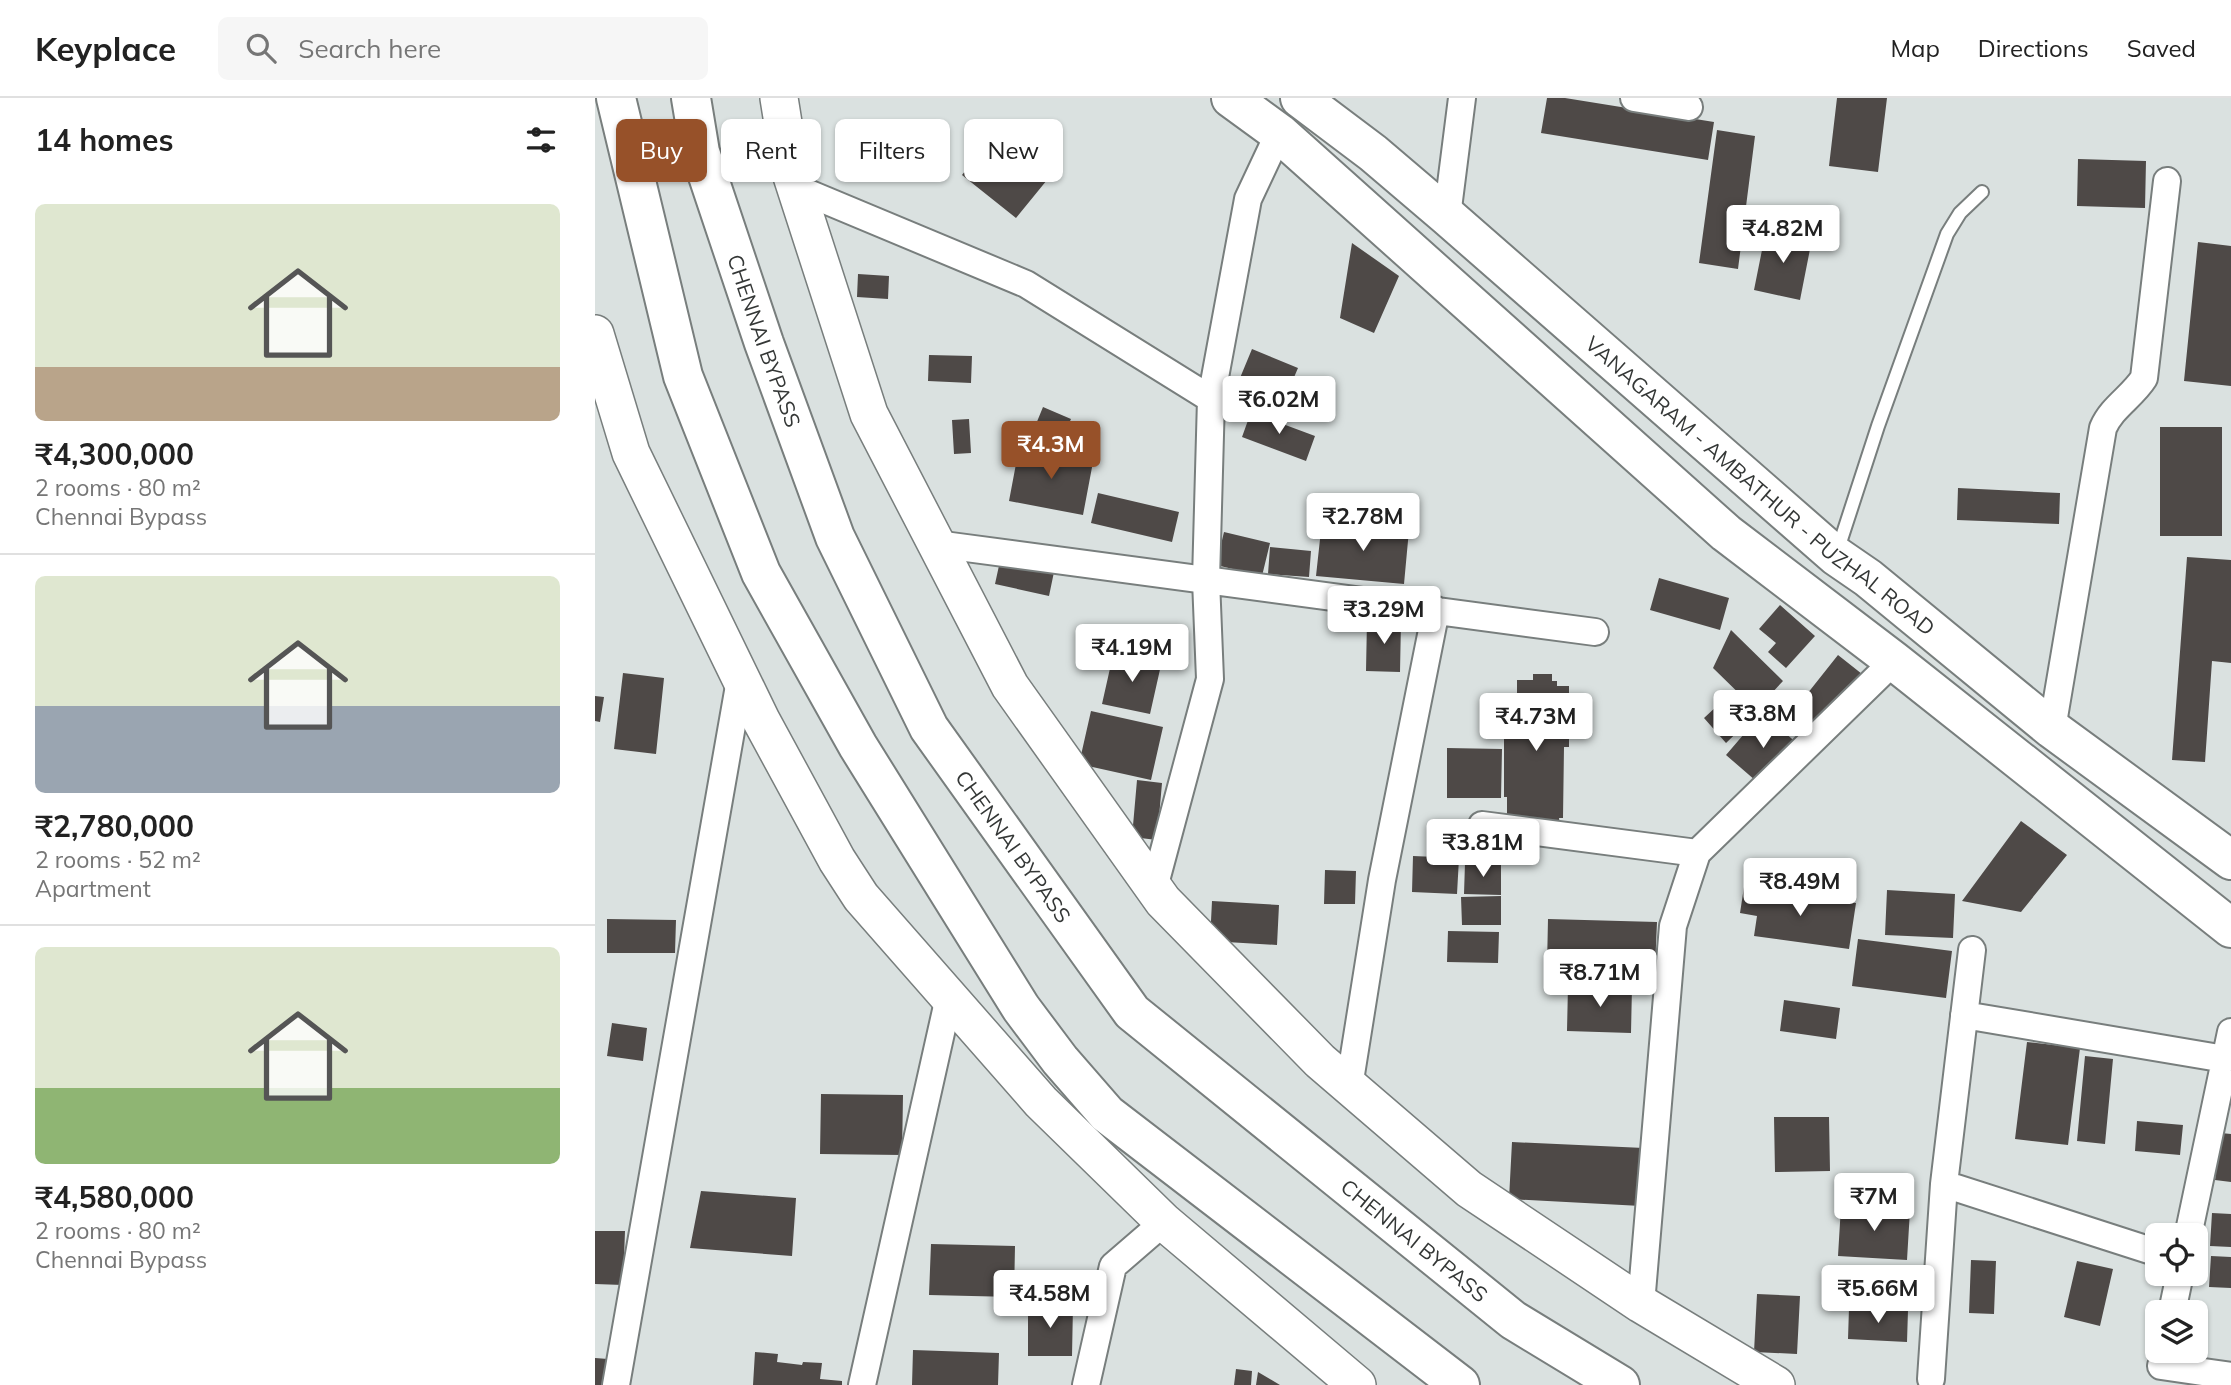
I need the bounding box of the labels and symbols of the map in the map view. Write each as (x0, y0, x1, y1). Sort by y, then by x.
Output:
pin: ₹4.82M (1726, 206, 1840, 265)
street label: CHENNAI BYPASS (722, 251, 807, 431)
street label: VANAGARAM - AMBATHUR - PUZHAL ROAD (1580, 330, 1940, 641)
pin: ₹6.02M (1222, 376, 1336, 436)
pin: ₹4.3M (1002, 422, 1100, 481)
pin: ₹2.78M (1306, 494, 1420, 553)
pin: ₹3.29M (1327, 587, 1441, 646)
pin: ₹4.19M (1075, 624, 1189, 684)
pin: ₹3.8M (1714, 690, 1812, 750)
pin: ₹4.73M (1479, 694, 1593, 753)
street label: CHENNAI BYPASS (950, 765, 1077, 928)
pin: ₹3.81M (1426, 820, 1540, 879)
pin: ₹8.49M (1743, 858, 1857, 918)
pin: ₹8.71M (1543, 950, 1657, 1009)
street label: CHENNAI BYPASS (1336, 1173, 1493, 1307)
pin: ₹7M (1840, 1174, 1908, 1233)
pin: ₹5.66M (1821, 1266, 1935, 1325)
pin: ₹4.58M (993, 1270, 1107, 1330)

